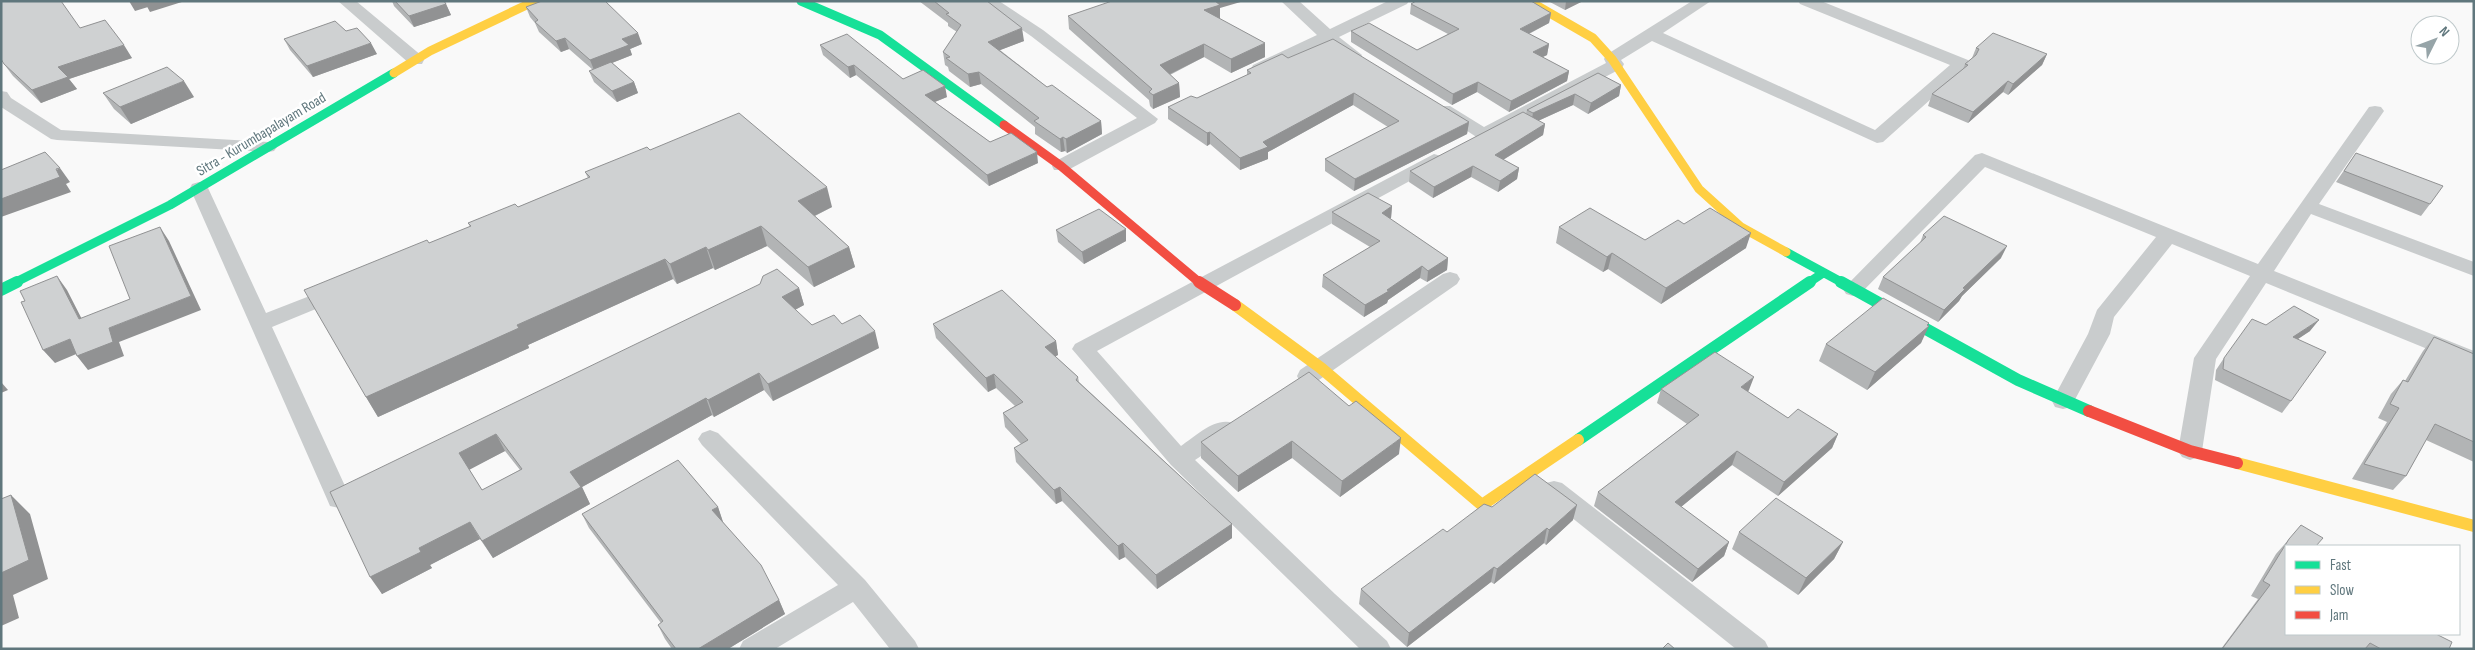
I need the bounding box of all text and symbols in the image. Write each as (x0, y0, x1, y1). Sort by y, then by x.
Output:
north arrow (2410, 15, 2460, 65)
text: N (2435, 23, 2453, 40)
street label: Sitra - Kurumbapalayam Road (193, 88, 329, 181)
legend (2285, 545, 2460, 635)
text: Fast (2330, 556, 2352, 575)
text: Slow (2330, 581, 2354, 600)
text: Jam (2329, 606, 2348, 625)

